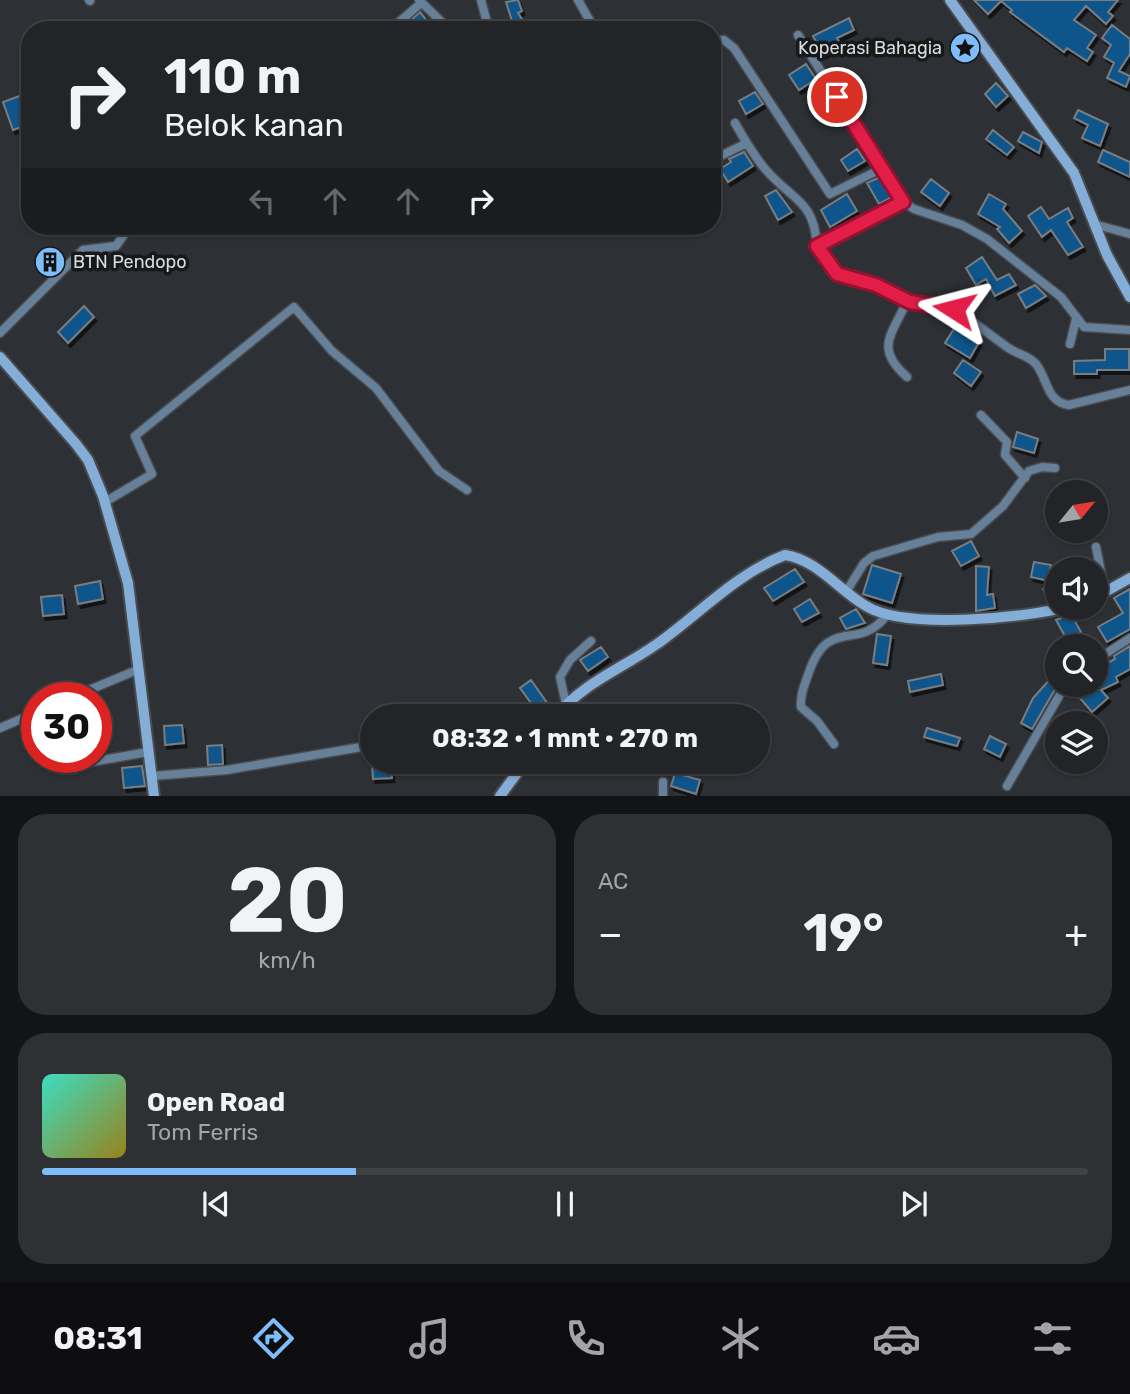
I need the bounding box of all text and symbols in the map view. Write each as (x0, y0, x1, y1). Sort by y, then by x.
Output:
place icon: Koperasi Bahagia (948, 31, 982, 65)
place label: Koperasi Bahagia (798, 37, 942, 59)
text: 110 m (164, 47, 301, 105)
icon: right (49, 49, 140, 140)
pin (807, 67, 867, 127)
icon: arrive (818, 78, 856, 116)
text: Belok kanan (164, 106, 344, 144)
icon: left (243, 182, 281, 220)
icon: ahead (316, 182, 354, 220)
icon: ahead (389, 182, 427, 220)
icon: right (462, 182, 500, 220)
building icon: BTN Pendopo (33, 245, 67, 279)
place label: BTN Pendopo (73, 251, 187, 273)
position arrow (917, 272, 991, 346)
north arrow (1045, 480, 1108, 542)
map controls (1045, 480, 1108, 774)
button: sound (1045, 557, 1108, 620)
button: search (1045, 634, 1108, 697)
speed limit sign: 30 (21, 682, 112, 773)
button: layers (1045, 711, 1108, 774)
text: 08:32 · 1 mnt · 270 m (432, 723, 698, 754)
text: 20 (226, 846, 348, 954)
text: AC (598, 867, 628, 895)
text: 19° (803, 902, 884, 964)
text: − (598, 911, 623, 957)
text: + (1064, 911, 1088, 957)
text: km/h (258, 946, 316, 974)
text: Open Road (147, 1087, 285, 1118)
text: Tom Ferris (147, 1118, 258, 1146)
icon: previous (197, 1185, 235, 1223)
icon: pause (546, 1185, 584, 1223)
icon: next (895, 1185, 933, 1223)
icon: directions (249, 1314, 298, 1363)
icon: music (405, 1314, 454, 1363)
icon: phone (561, 1314, 610, 1363)
icon: climate (716, 1314, 765, 1363)
icon: car (872, 1314, 921, 1363)
icon: filters (1028, 1314, 1077, 1363)
text: 08:31 (53, 1319, 143, 1357)

